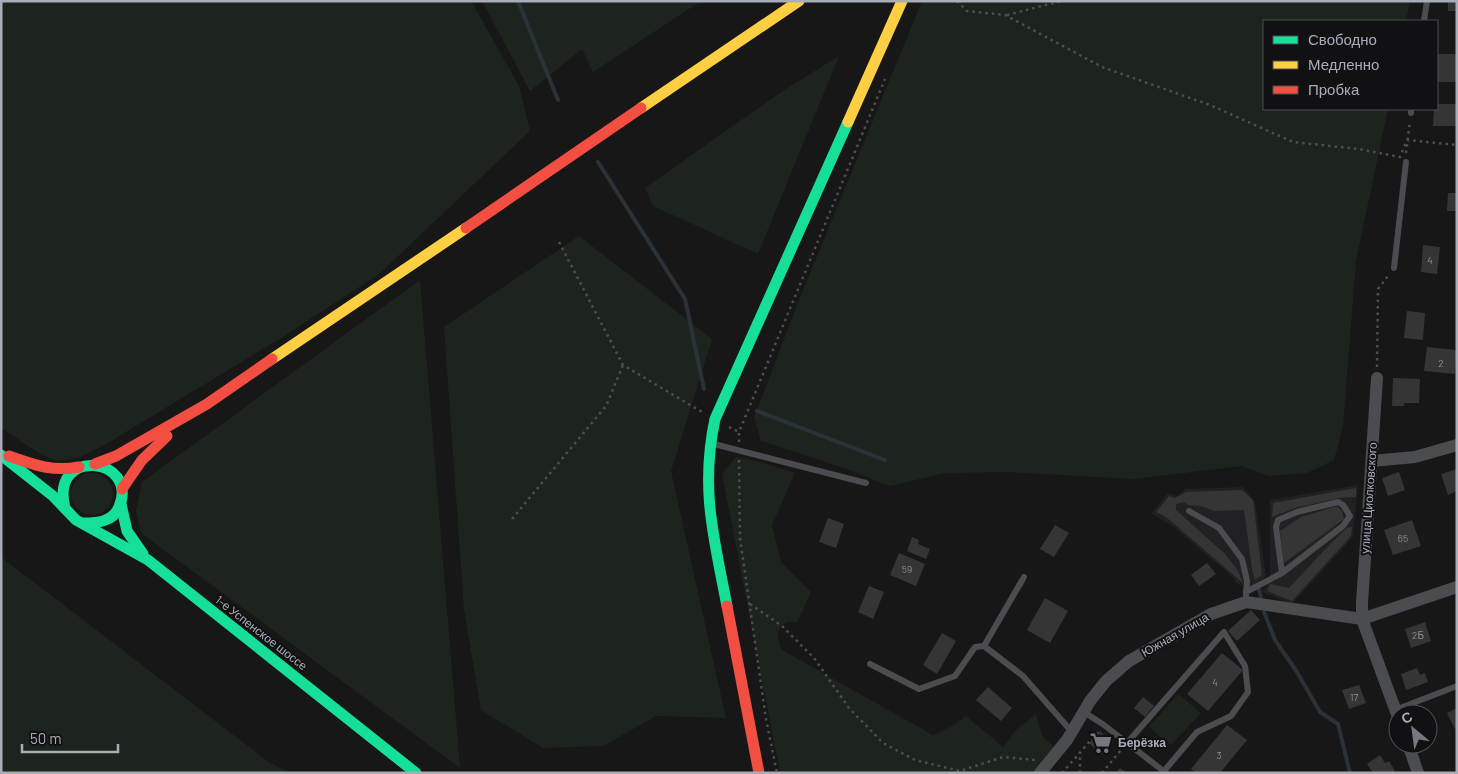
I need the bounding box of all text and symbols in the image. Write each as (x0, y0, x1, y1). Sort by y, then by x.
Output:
legend (1263, 20, 1438, 110)
text: Свободно (1308, 30, 1377, 48)
text: Медленно (1308, 55, 1379, 73)
text: Пробка (1308, 80, 1360, 98)
house number: 4 (1427, 254, 1433, 266)
house number: 2 (1438, 357, 1444, 369)
street label: улица Циолковского (1357, 441, 1380, 554)
house number: 65 (1398, 532, 1408, 544)
house number: 59 (902, 563, 912, 575)
street label: 1-е Успенское шоссе (213, 592, 311, 673)
street label: Южная улица (1138, 609, 1211, 660)
house number: 2Б (1412, 629, 1424, 641)
house number: 4 (1212, 676, 1218, 688)
house number: 17 (1350, 691, 1358, 703)
north arrow (1388, 704, 1438, 754)
text: С (1398, 707, 1415, 727)
scale bar (22, 722, 119, 754)
text: 50 m (30, 729, 62, 747)
supermarket icon: Берёзка (1088, 730, 1114, 756)
place label: Берёзка (1118, 735, 1166, 750)
house number: 3 (1216, 749, 1222, 761)

